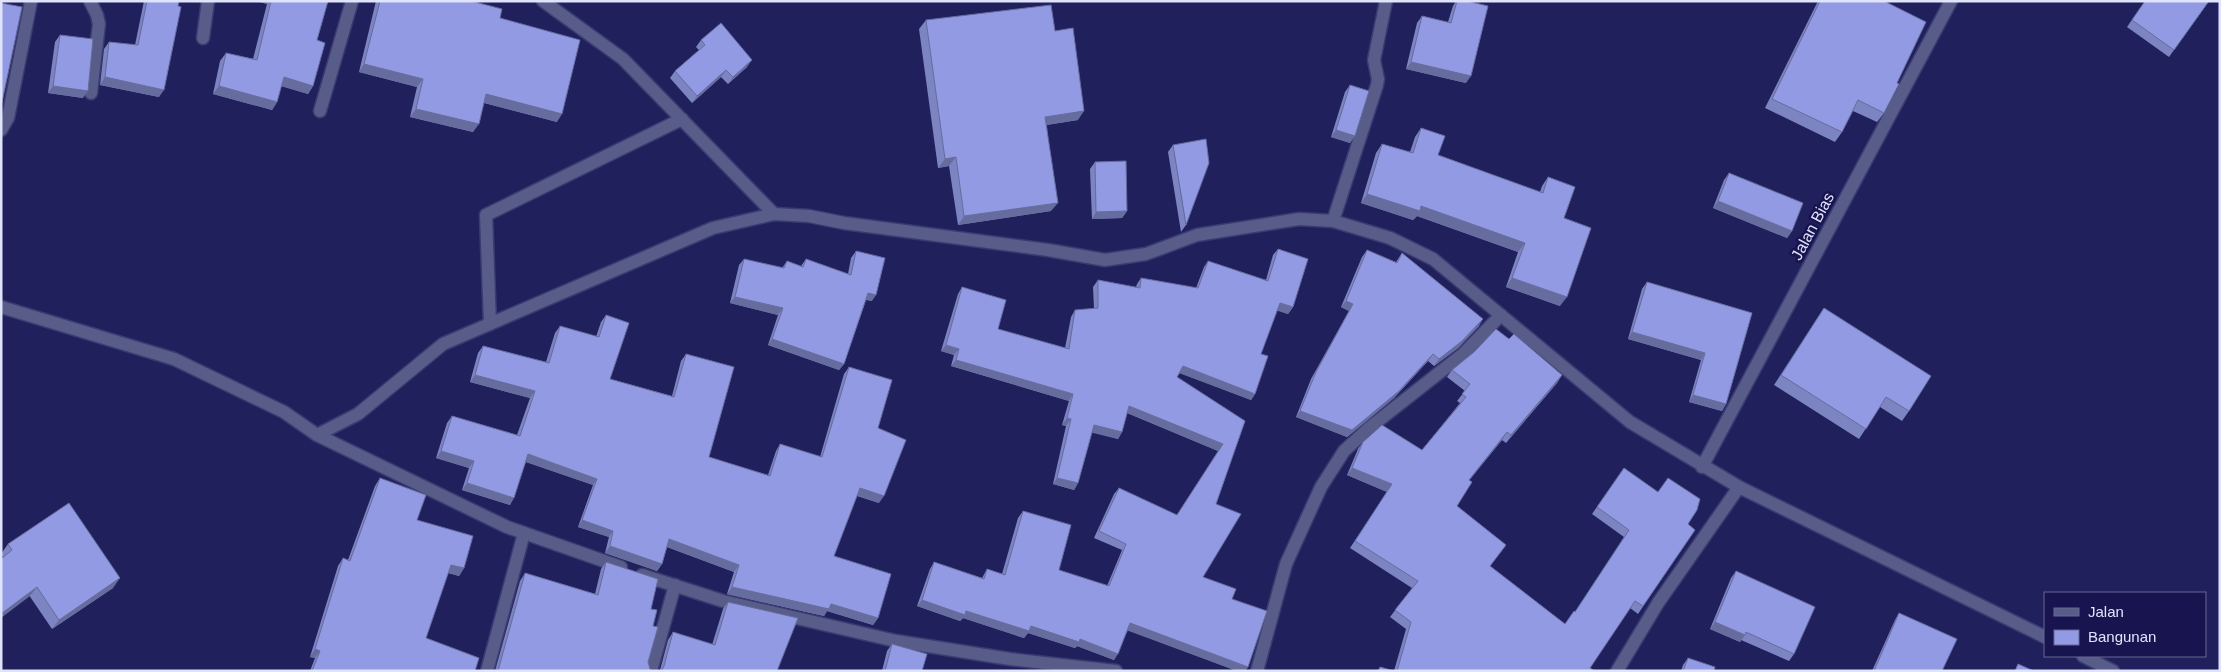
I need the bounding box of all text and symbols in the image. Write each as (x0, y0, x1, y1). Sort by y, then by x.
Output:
street label: Jalan Bias (1788, 190, 1837, 263)
legend (2044, 592, 2206, 657)
text: Jalan (2088, 603, 2124, 620)
text: Bangunan (2088, 628, 2156, 645)

